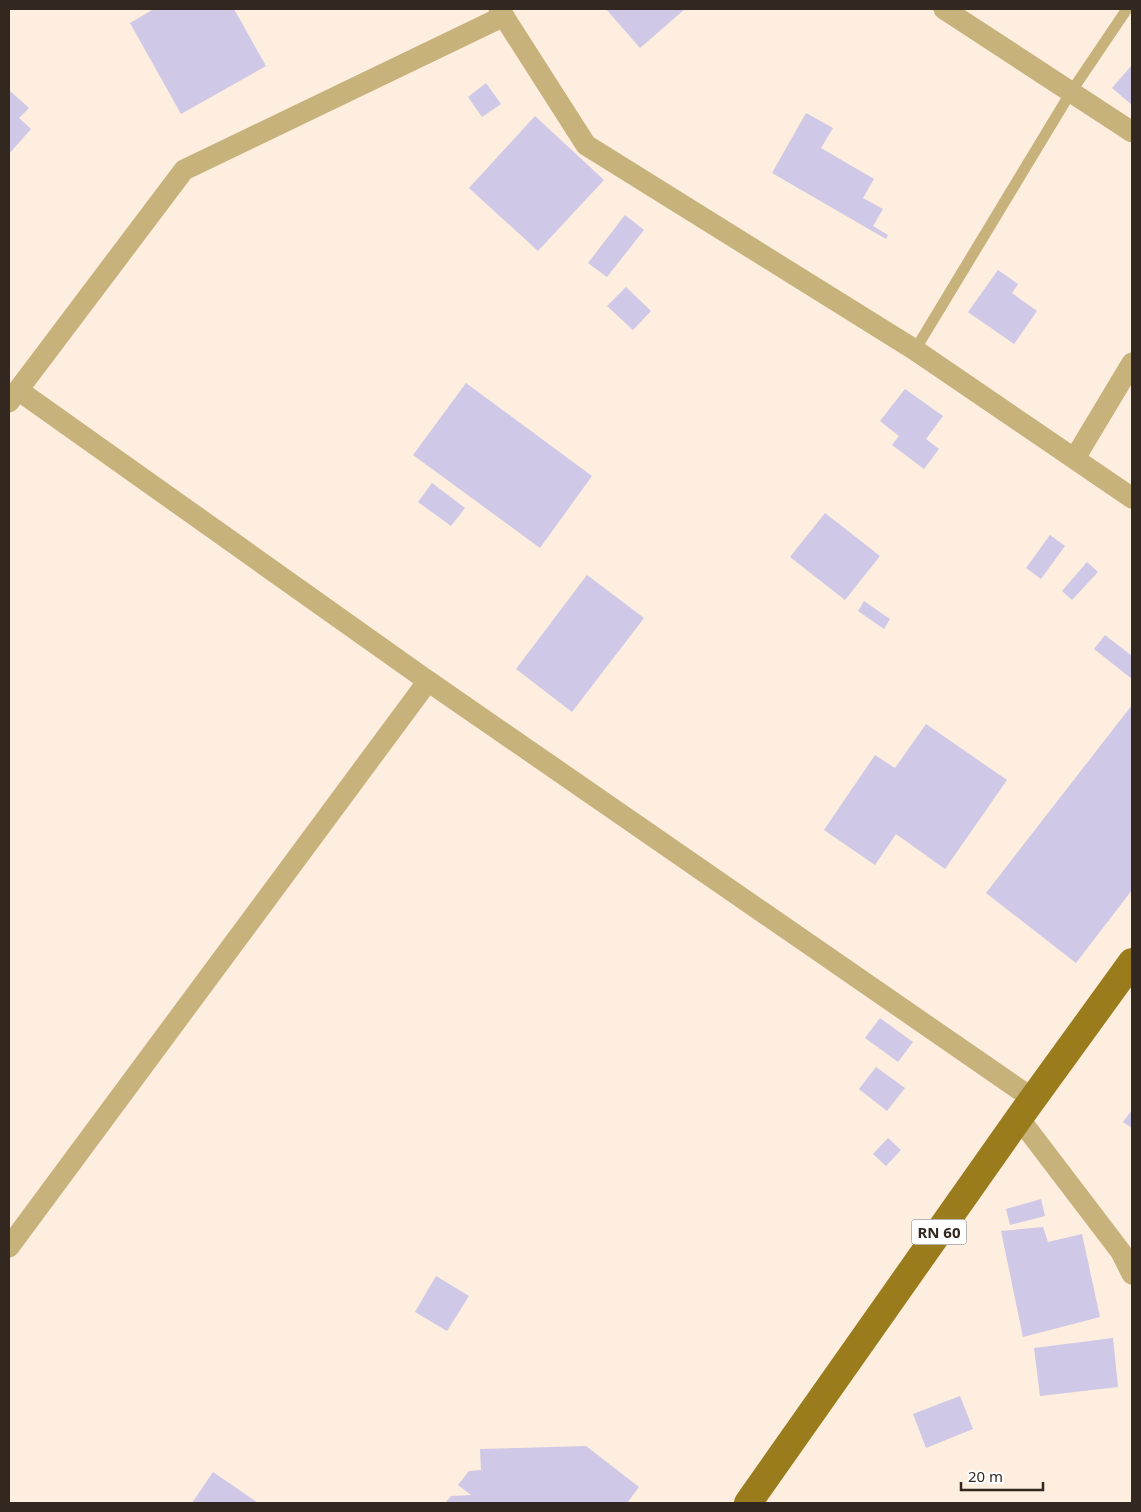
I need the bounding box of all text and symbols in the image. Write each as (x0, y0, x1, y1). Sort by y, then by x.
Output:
road number: RN 60 (912, 1220, 966, 1244)
scale bar (961, 1460, 1044, 1492)
text: 20 m (968, 1466, 1003, 1486)

